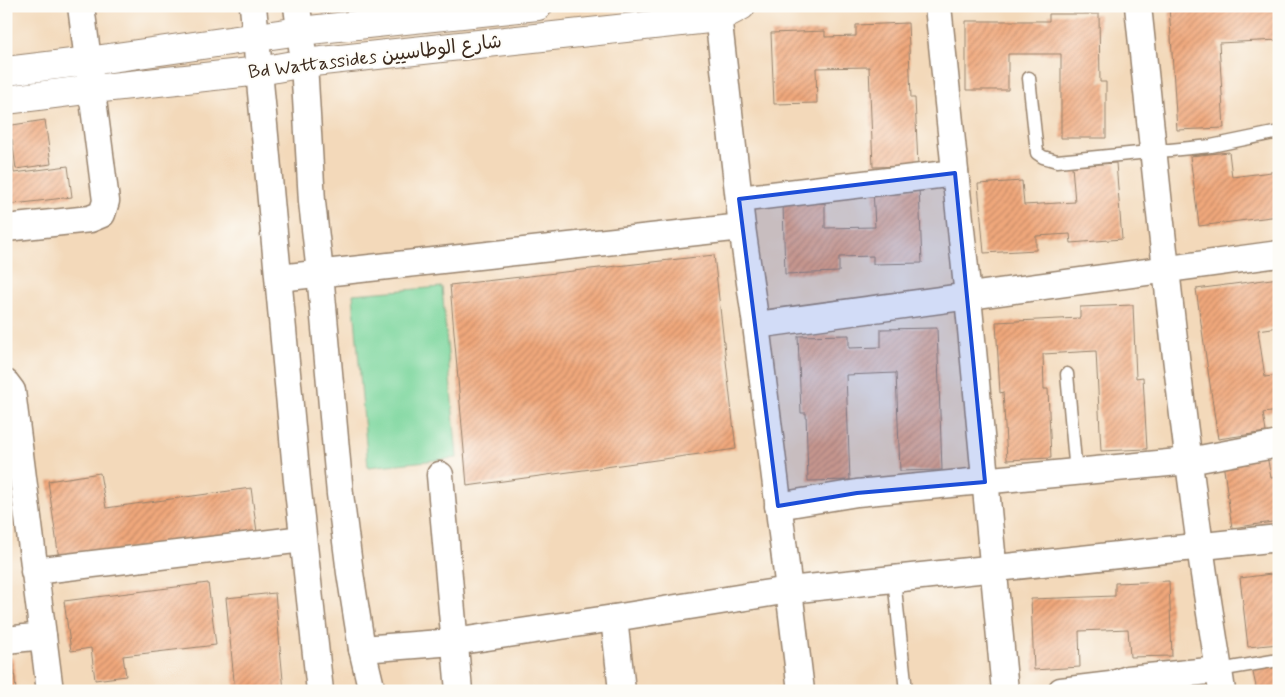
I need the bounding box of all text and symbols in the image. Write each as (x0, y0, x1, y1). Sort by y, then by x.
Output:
street label: Bd Wattassides شارع الوطاسيين (247, 29, 503, 85)

